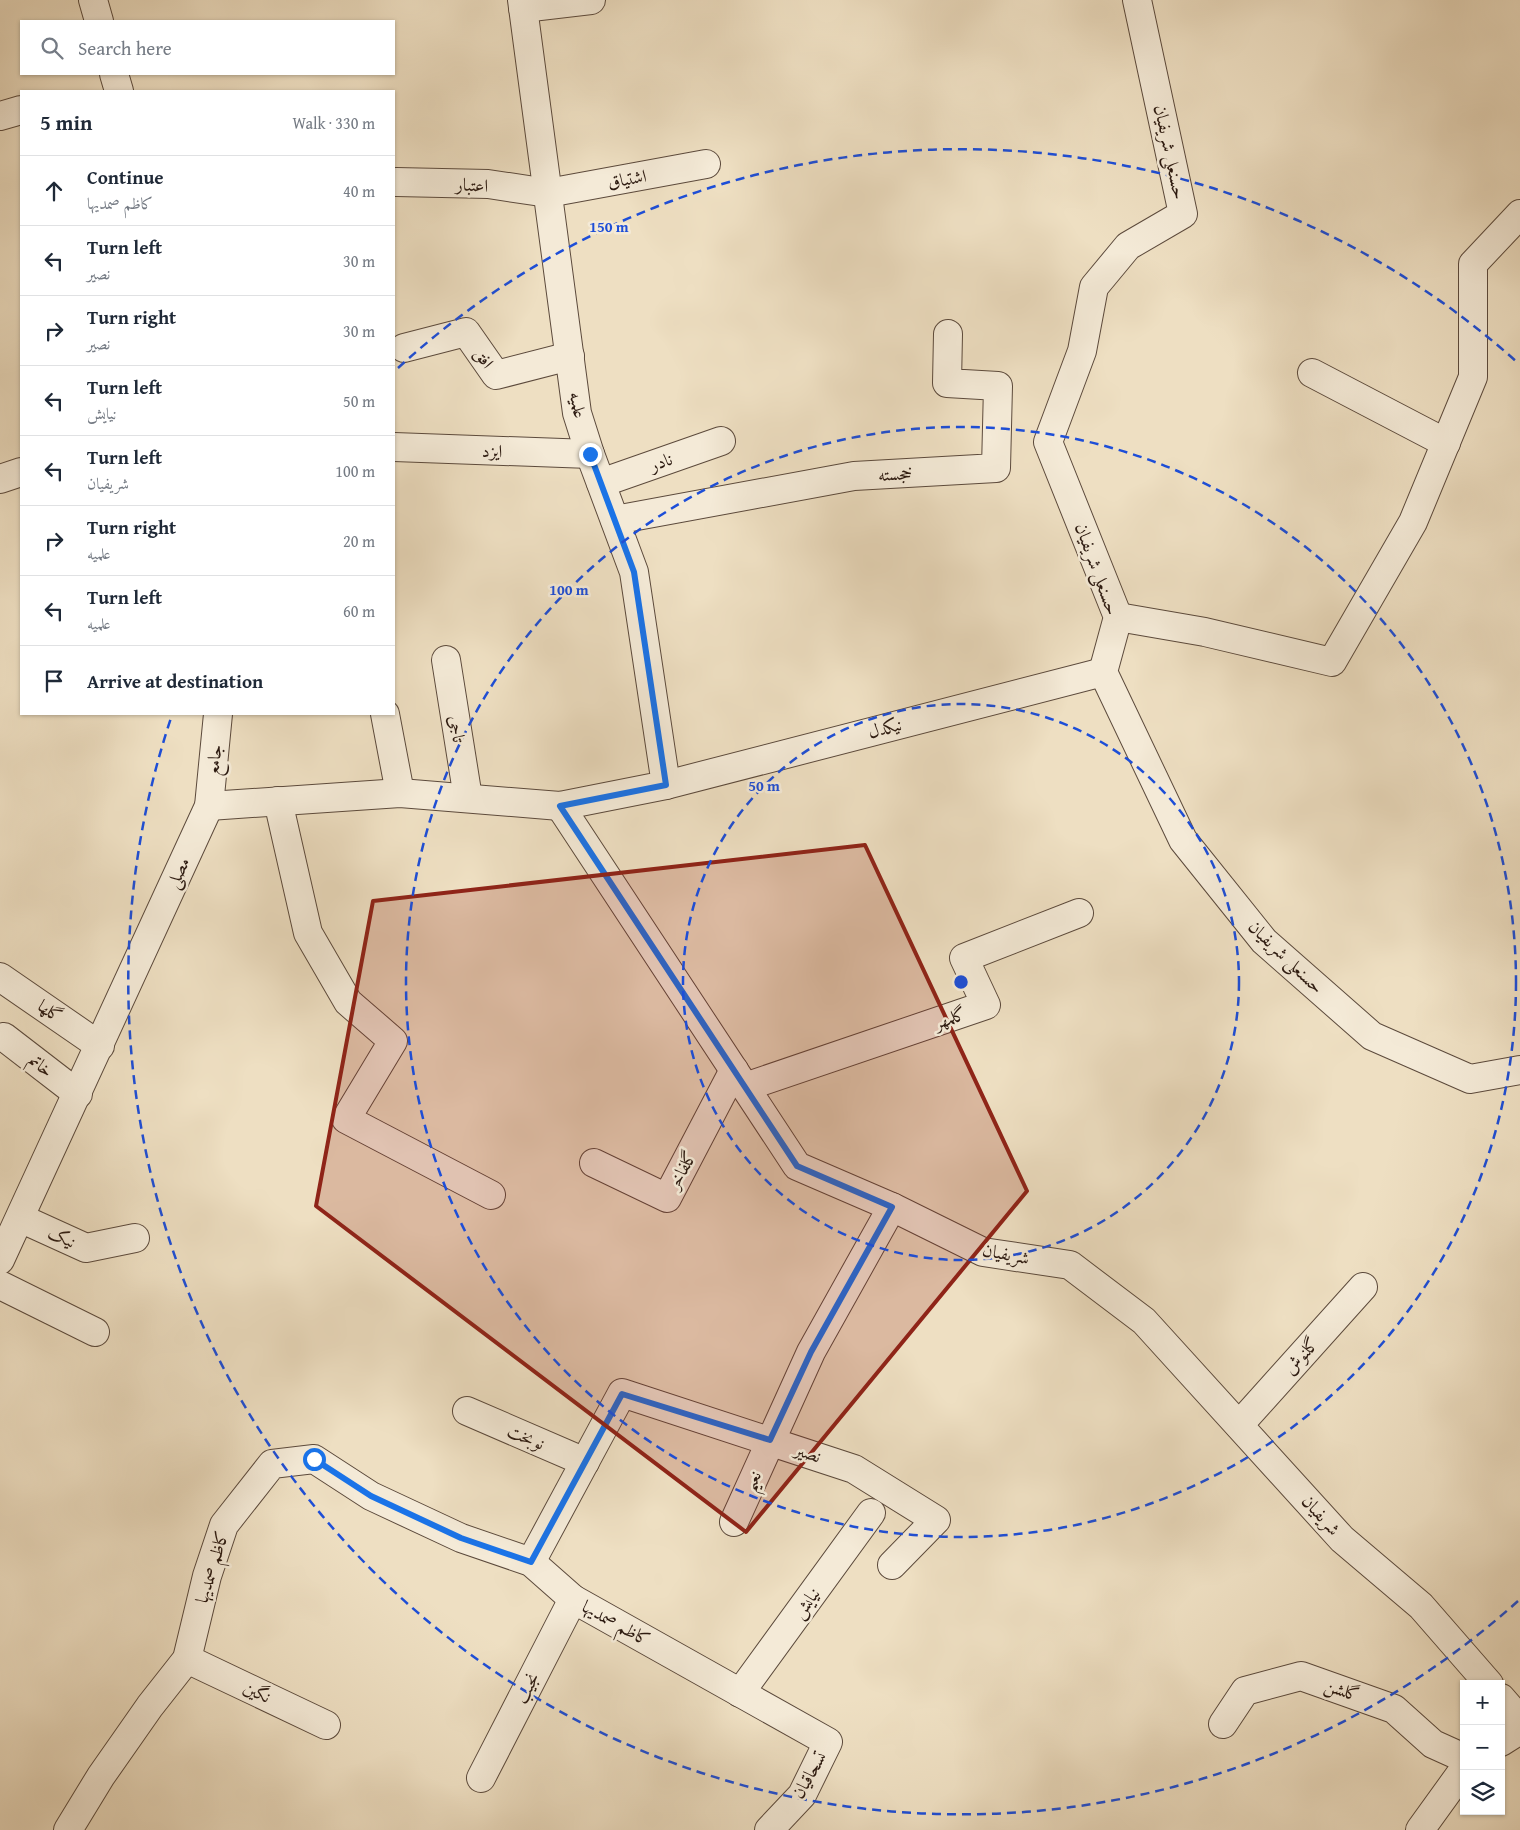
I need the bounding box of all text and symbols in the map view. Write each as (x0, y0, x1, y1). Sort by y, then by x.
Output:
search box (20, 20, 395, 75)
icon: search (38, 34, 66, 62)
text: Search here (78, 34, 172, 62)
street label: حسنعلی شریفیان (1147, 102, 1194, 202)
text: 5 min (40, 107, 92, 138)
text: Walk · 330 m (292, 111, 375, 135)
street label: اشتیاق (605, 162, 649, 195)
text: Continue (87, 163, 164, 191)
street label: اعتبار (453, 170, 489, 199)
icon: ahead (40, 177, 68, 205)
text: 40 m (343, 179, 375, 203)
text: کاظم صمدیها (87, 191, 153, 215)
text: 150 m (589, 216, 629, 237)
text: Turn left (87, 233, 162, 261)
icon: left (40, 247, 68, 275)
text: 30 m (343, 249, 375, 273)
text: نصیر (87, 261, 110, 285)
text: Turn right (87, 303, 176, 331)
icon: right (40, 317, 68, 345)
text: 30 m (343, 319, 375, 343)
text: نصیر (87, 331, 110, 355)
street label: افق (468, 342, 501, 374)
text: Turn left (87, 373, 162, 401)
icon: left (40, 387, 68, 415)
text: 50 m (343, 389, 375, 413)
street label: علمیه (563, 389, 594, 421)
text: نیایش (87, 401, 117, 425)
street label: ایزد (481, 437, 503, 464)
text: Turn left (87, 443, 162, 471)
route end (579, 443, 602, 466)
street label: نادر (644, 445, 676, 479)
icon: left (40, 457, 68, 485)
text: 100 m (335, 459, 375, 483)
street label: خجسته (877, 459, 913, 488)
text: شریفیان (87, 471, 129, 495)
text: Turn right (87, 513, 176, 541)
street label: حسنعلی شریفیان (1068, 519, 1127, 619)
icon: right (40, 527, 68, 555)
text: 20 m (343, 529, 375, 553)
text: علمیه (87, 541, 111, 565)
text: 100 m (549, 579, 589, 600)
text: Turn left (87, 583, 162, 611)
icon: left (40, 597, 68, 625)
text: 60 m (343, 599, 375, 623)
text: علمیه (87, 611, 111, 635)
icon: arrive (40, 667, 68, 695)
text: Arrive at destination (87, 667, 263, 695)
street label: نیکدل (865, 710, 905, 745)
street label: تاجی (442, 713, 473, 745)
street label: جامع (198, 743, 232, 777)
text: 50 m (748, 775, 780, 796)
street label: مصلی (159, 853, 196, 893)
street label: حسنعلی شریفیان (1242, 913, 1330, 1000)
centre of rings (952, 973, 970, 991)
street label: گلها (32, 992, 68, 1029)
street label: گلمهر (928, 1000, 969, 1036)
street label: خاتم (21, 1046, 60, 1086)
street label: گلفاخر (659, 1145, 703, 1196)
street label: نیک (44, 1218, 81, 1255)
street label: شریفیان (980, 1236, 1032, 1271)
street label: گلنوش (1276, 1331, 1325, 1380)
street label: نوبخت (503, 1417, 549, 1457)
street label: نصیر (789, 1435, 825, 1470)
route start (303, 1448, 326, 1471)
street label: نعیم (735, 1466, 773, 1497)
street label: شریفیان (1295, 1488, 1347, 1541)
street label: کاظم صمدیها (188, 1527, 239, 1608)
street label: نیایش (785, 1581, 826, 1624)
street label: کاظم صمدیها (575, 1593, 655, 1656)
street label: نجیب (507, 1667, 546, 1708)
street label: گلشن (1321, 1671, 1363, 1708)
street label: نگین (239, 1673, 275, 1710)
map controls (1460, 1680, 1505, 1815)
button: + (1460, 1680, 1505, 1725)
button: − (1460, 1725, 1505, 1770)
street label: تسحاقیان (784, 1746, 833, 1803)
button: layers (1460, 1770, 1505, 1815)

